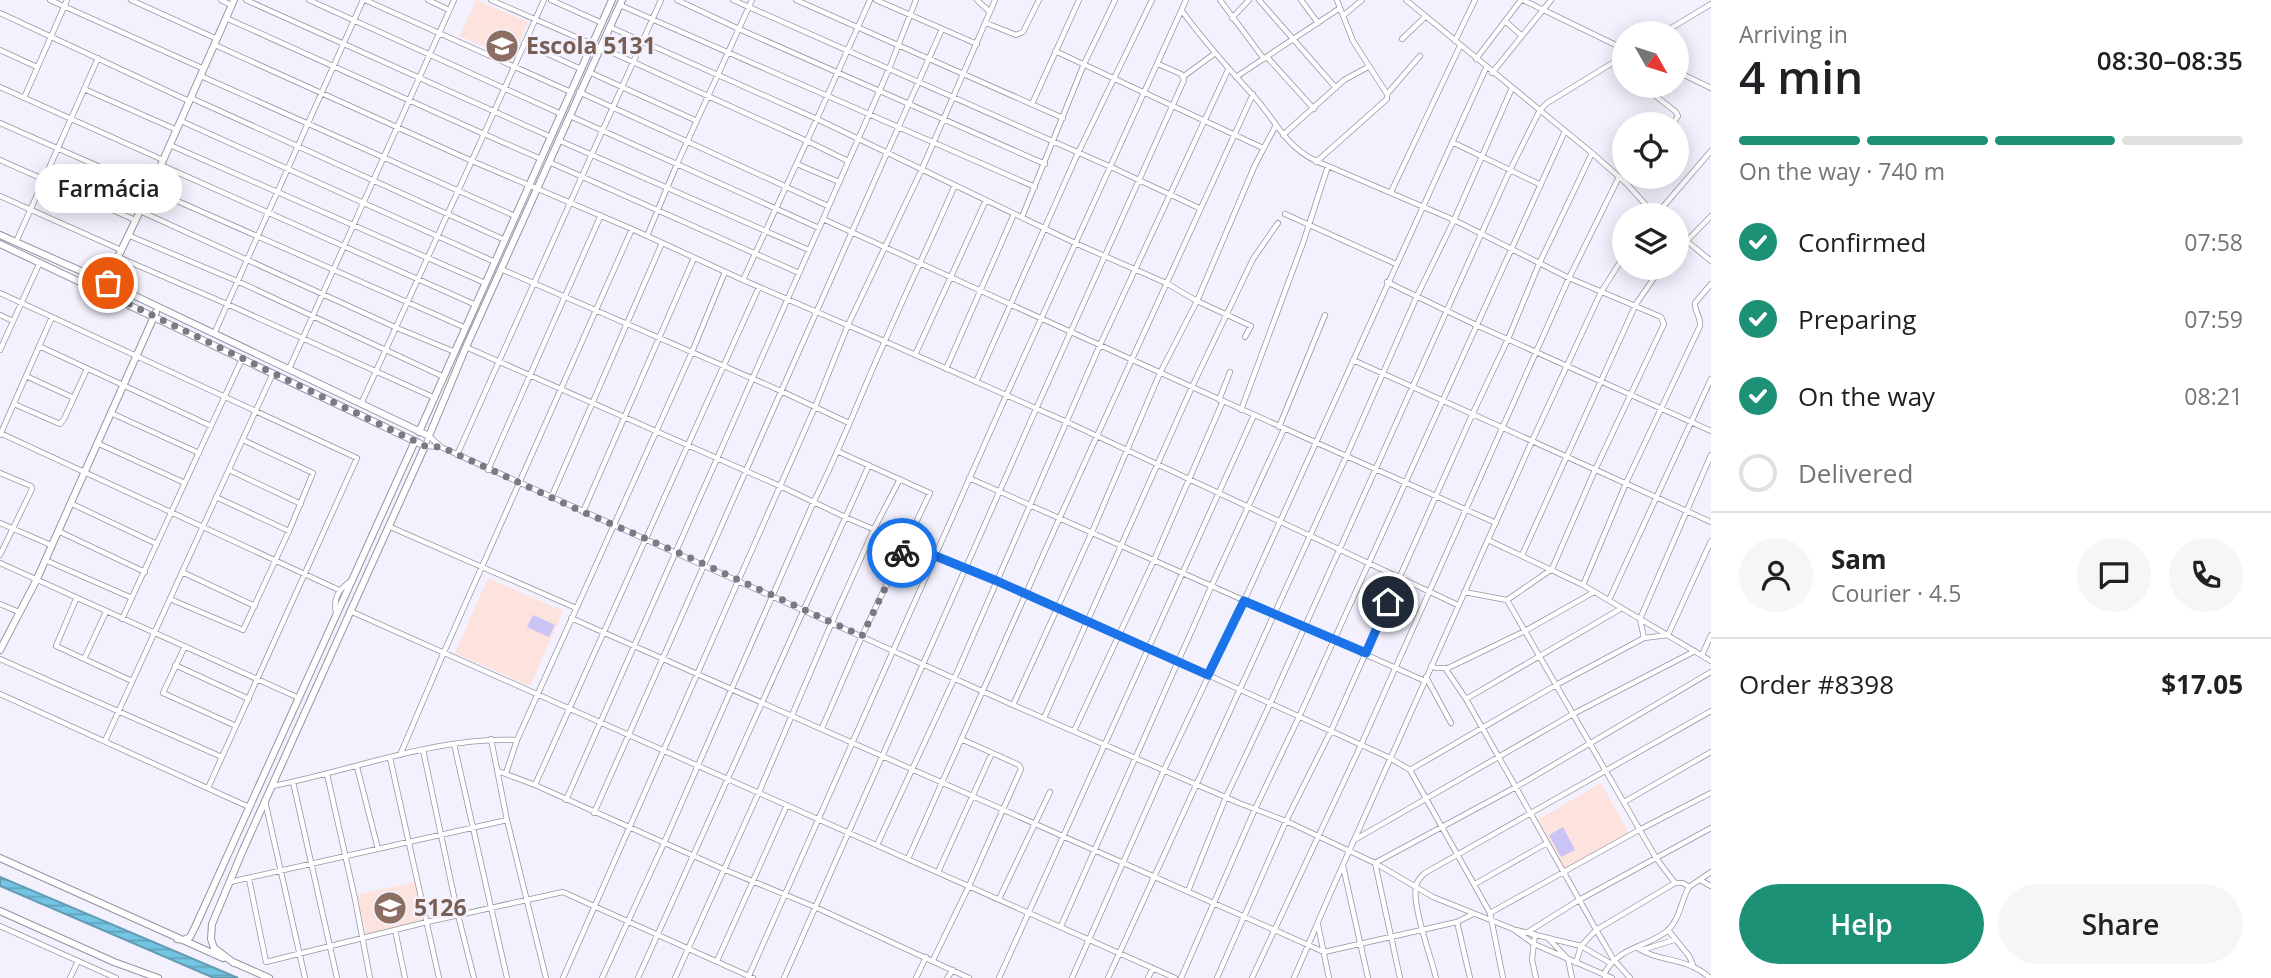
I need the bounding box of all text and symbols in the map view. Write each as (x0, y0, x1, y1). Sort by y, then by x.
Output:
text: Arriving in (1739, 18, 1848, 50)
north arrow (1612, 21, 1689, 98)
map controls (1612, 21, 1689, 280)
school or university icon: Escola 5131 (483, 27, 521, 65)
place label: Escola 5131 (526, 29, 656, 61)
text: 08:30–08:35 (2097, 42, 2243, 78)
text: 4 min (1739, 45, 1863, 107)
button: locate (1612, 112, 1689, 189)
text: On the way · 740 m (1739, 155, 1945, 187)
callout: Farmácia (34, 164, 182, 213)
text: Farmácia (58, 172, 159, 204)
button: layers (1612, 203, 1689, 280)
icon: check (1739, 223, 1777, 261)
text: Confirmed (1798, 224, 1926, 260)
text: 07:58 (2184, 226, 2243, 258)
pin (78, 253, 138, 313)
icon: bag (89, 264, 127, 302)
icon: check (1739, 300, 1777, 338)
text: Preparing (1798, 301, 1916, 337)
text: 07:59 (2184, 303, 2243, 335)
icon: check (1739, 377, 1777, 415)
text: On the way (1798, 378, 1935, 414)
text: 08:21 (2184, 380, 2243, 412)
text: Delivered (1798, 455, 1913, 491)
courier (867, 518, 937, 588)
icon: bike (883, 534, 921, 572)
button: person (1739, 538, 1813, 612)
button: chat (2077, 538, 2151, 612)
button: phone (2169, 538, 2243, 612)
text: Sam (1831, 541, 1887, 577)
pin (1358, 572, 1418, 632)
text: Courier · 4.5 (1831, 577, 1961, 609)
icon: home (1369, 583, 1407, 621)
text: Order #8398 (1739, 666, 1894, 702)
text: $17.05 (2161, 666, 2243, 702)
button: Help (1739, 884, 1984, 964)
button: Share (1998, 884, 2243, 964)
school or university icon: 5126 (371, 889, 409, 927)
place label: 5126 (414, 891, 467, 923)

